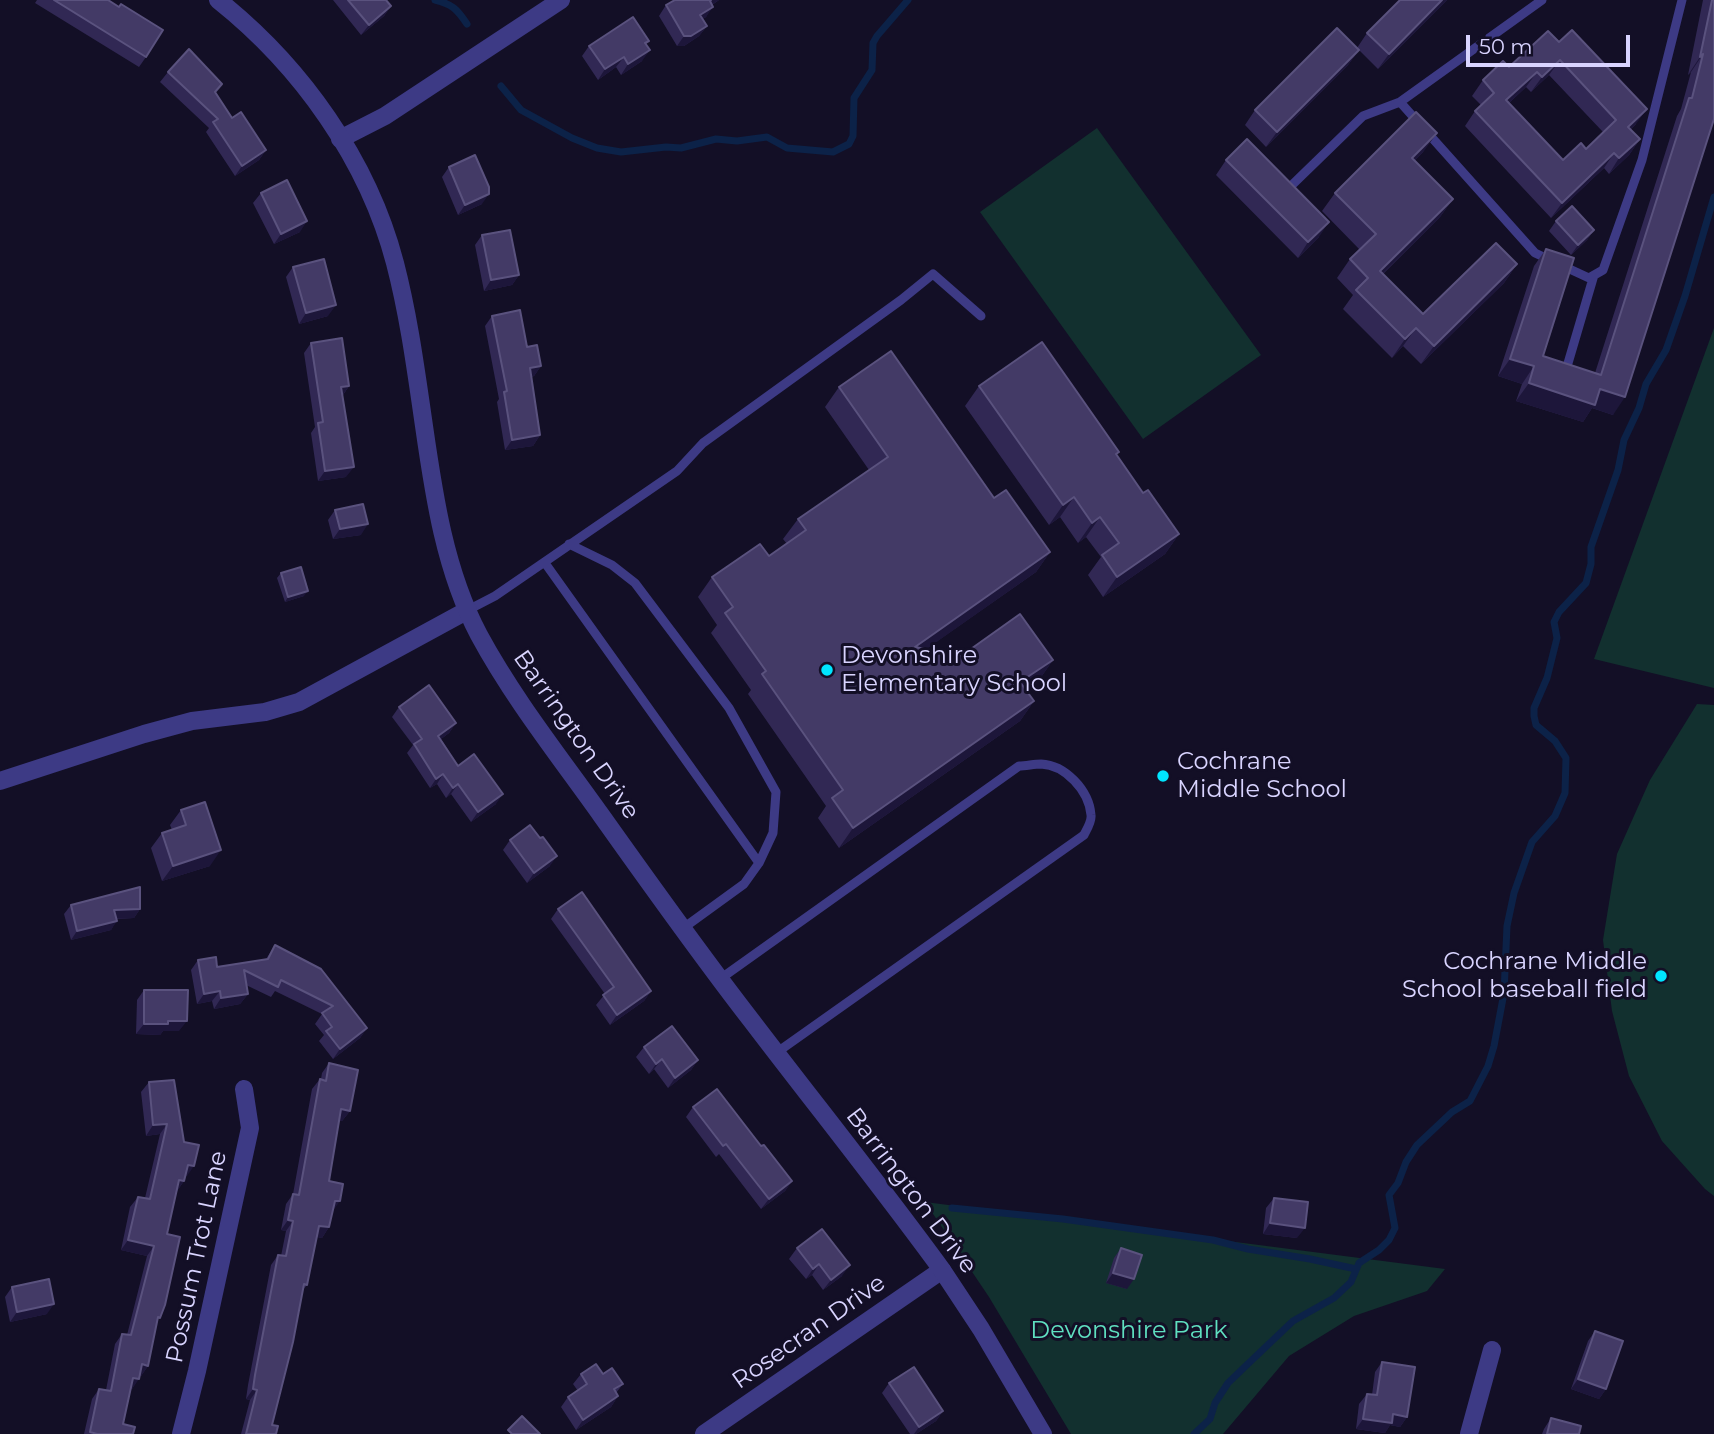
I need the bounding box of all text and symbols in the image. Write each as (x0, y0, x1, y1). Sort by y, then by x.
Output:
scale bar (1469, 21, 1634, 65)
text: 50 m (1479, 34, 1533, 59)
place label: Devonshire Elementary School (841, 642, 1067, 698)
street label: Barrington Drive (507, 645, 645, 825)
marker: Devonshire Elementary School (819, 662, 835, 678)
place label: Cochrane Middle School (1177, 748, 1347, 804)
marker: Cochrane Middle School (1155, 768, 1171, 784)
place label: Cochrane Middle School baseball field (1402, 948, 1647, 1004)
marker: Cochrane Middle School baseball field (1653, 968, 1669, 984)
street label: Barrington Drive (839, 1102, 983, 1280)
street label: Possum Trot Lane (160, 1148, 234, 1366)
street label: Rosecran Drive (727, 1268, 891, 1396)
park label: Devonshire Park (1030, 1317, 1228, 1345)

